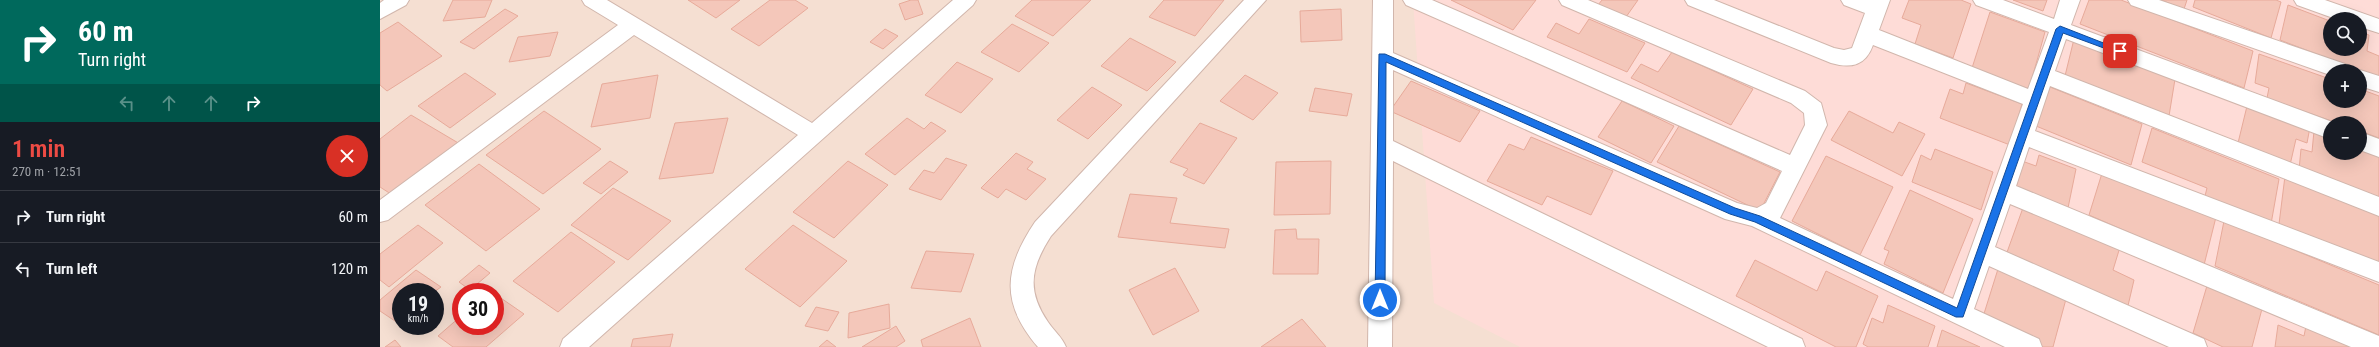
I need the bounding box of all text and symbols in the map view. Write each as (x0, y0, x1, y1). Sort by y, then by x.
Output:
map controls (2323, 12, 2367, 160)
button: search (2323, 12, 2367, 56)
text: 60 m (78, 15, 134, 48)
icon: right (12, 16, 64, 68)
pin (2103, 34, 2137, 68)
icon: arrive (2109, 40, 2131, 62)
text: Turn right (78, 49, 146, 70)
button: + (2323, 64, 2367, 108)
icon: left (116, 92, 138, 114)
icon: ahead (158, 92, 180, 114)
icon: ahead (200, 92, 222, 114)
icon: right (242, 92, 264, 114)
button: − (2323, 116, 2367, 160)
text: 1 min (12, 135, 65, 163)
button: close (326, 135, 368, 177)
text: 270 m · 12:51 (12, 164, 82, 179)
icon: right (12, 206, 34, 228)
text: Turn right (46, 208, 105, 226)
text: 60 m (338, 208, 368, 226)
icon: left (12, 258, 34, 280)
text: Turn left (46, 260, 97, 278)
text: 120 m (331, 260, 368, 278)
position arrow (1359, 279, 1401, 321)
speed limit sign: 30 (452, 283, 504, 335)
text: 19 (408, 292, 428, 316)
text: km/h (408, 313, 428, 324)

